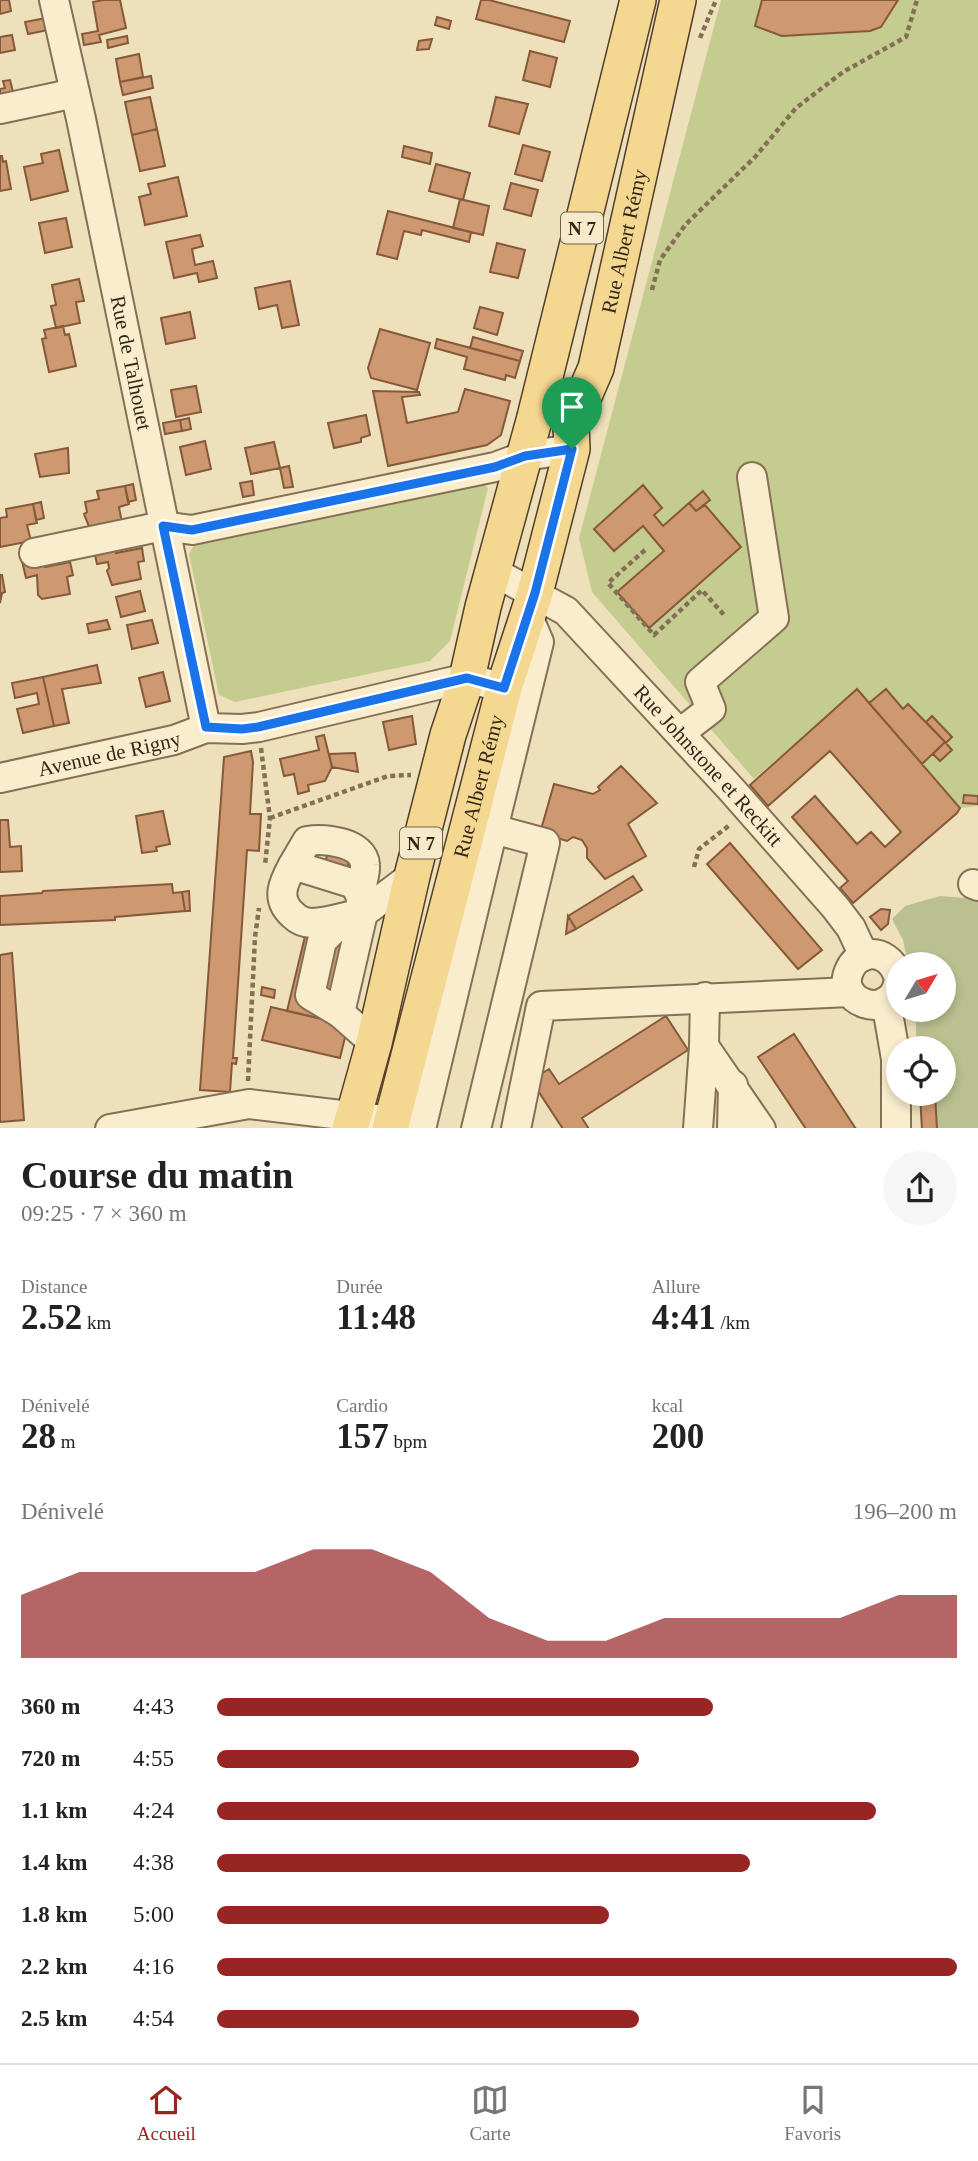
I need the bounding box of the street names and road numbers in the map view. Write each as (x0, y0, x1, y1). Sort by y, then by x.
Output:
street label: Rue Albert Rémy (597, 167, 652, 316)
road number: N 7 (561, 212, 603, 244)
street label: Rue de Talhouet (106, 293, 157, 433)
street label: Rue Johnstone et Reckitt (629, 680, 788, 851)
street label: Rue Albert Rémy (449, 712, 509, 860)
street label: Avenue de Rigny (36, 726, 185, 781)
road number: N 7 (400, 828, 442, 858)

